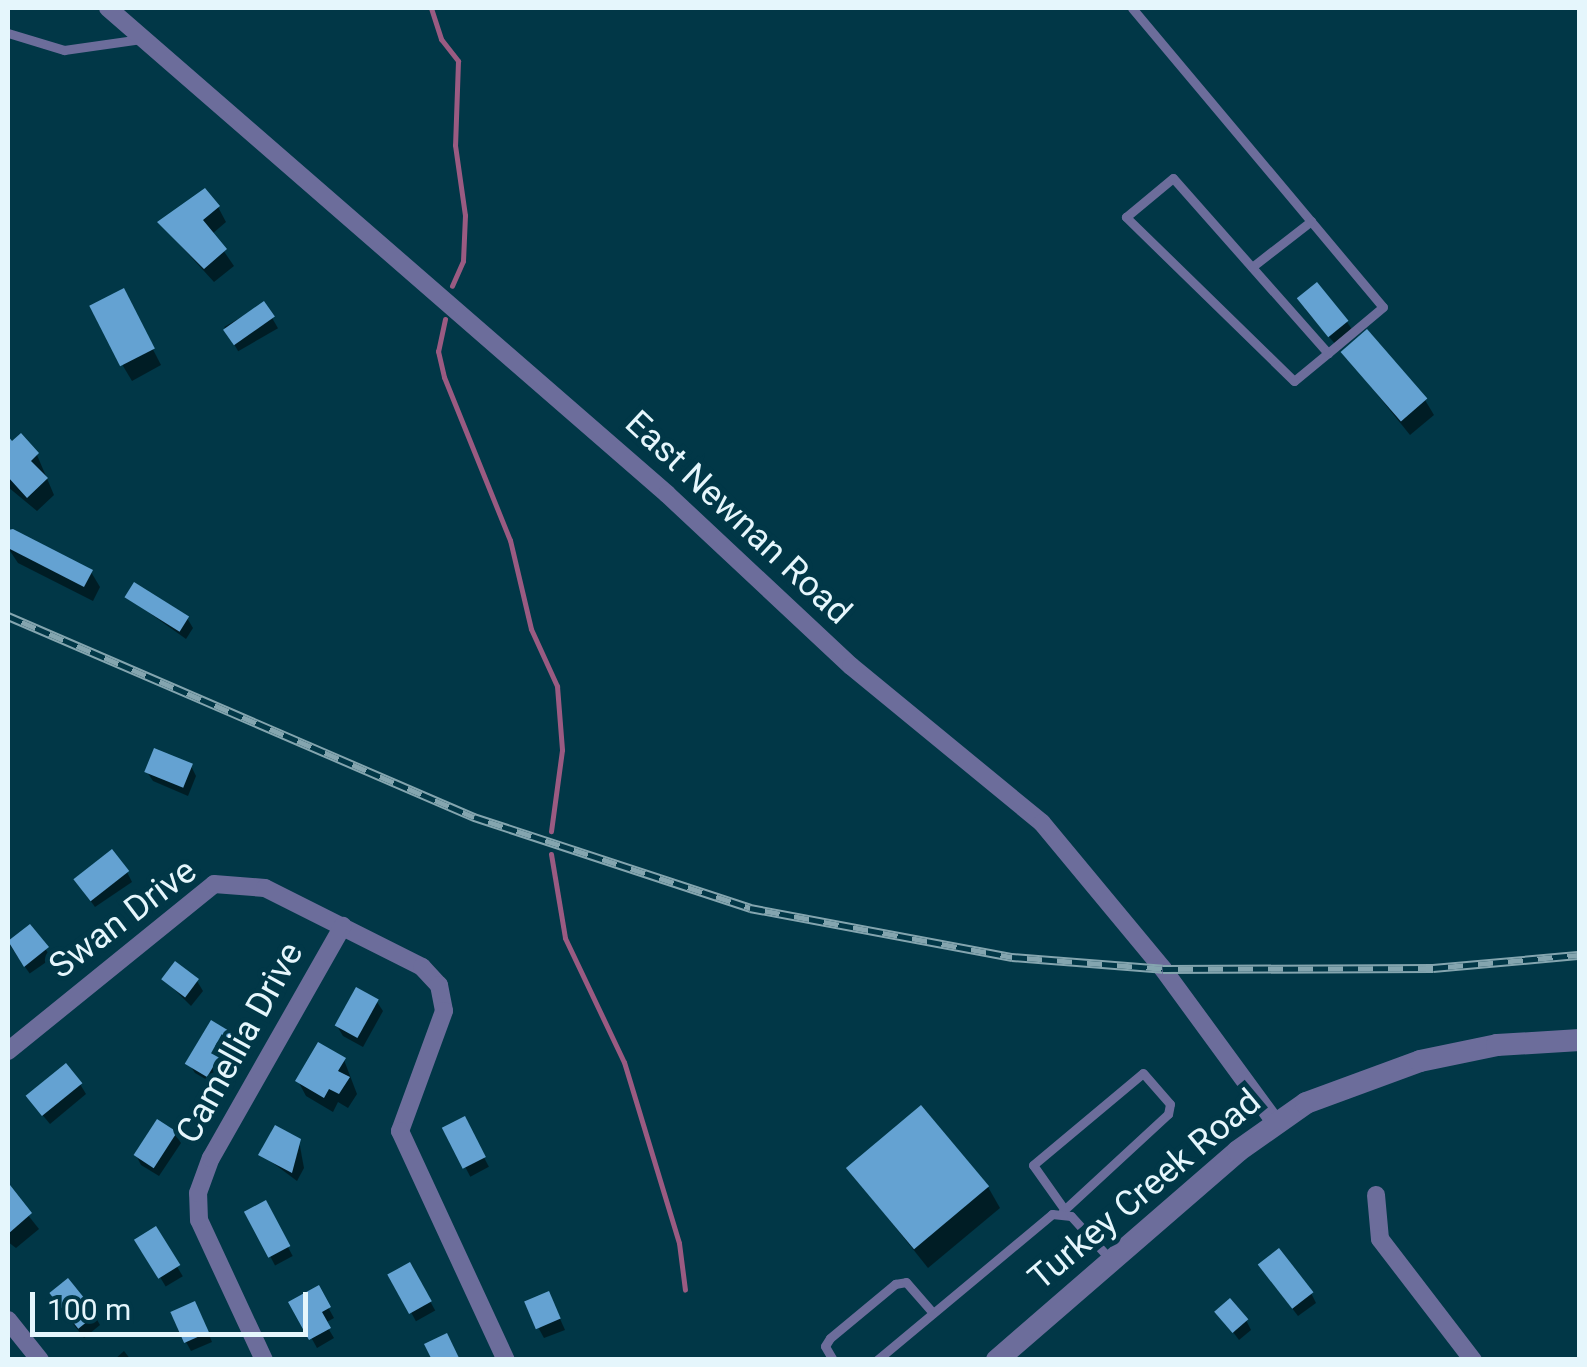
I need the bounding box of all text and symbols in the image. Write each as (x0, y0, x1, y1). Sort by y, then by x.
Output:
street label: East Newnan Road (616, 403, 860, 633)
street label: Swan Drive (41, 850, 205, 988)
street label: Camellia Drive (168, 935, 312, 1151)
street label: Turkey Creek Road (1021, 1081, 1269, 1299)
scale bar (35, 1272, 312, 1334)
text: 100 m (47, 1292, 131, 1327)

